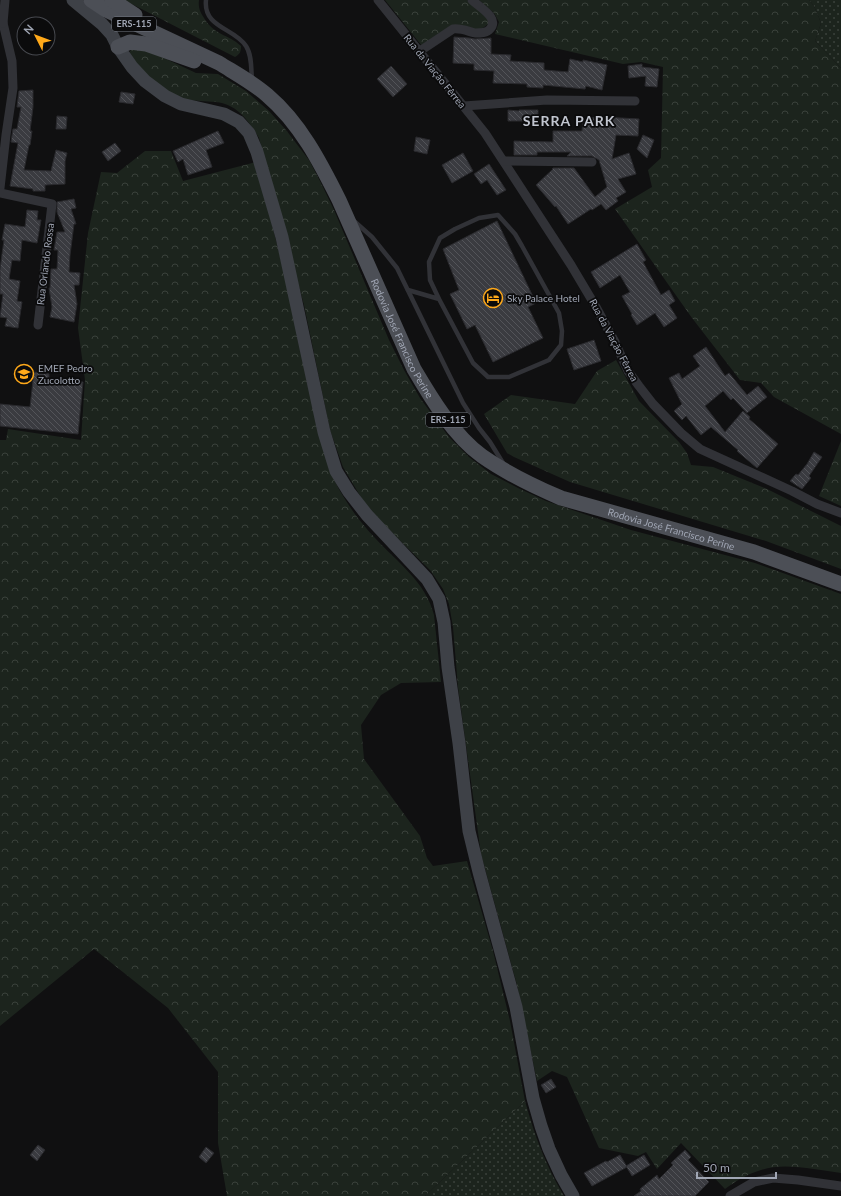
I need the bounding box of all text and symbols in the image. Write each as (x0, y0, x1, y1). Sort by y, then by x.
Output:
north arrow (16, 16, 56, 56)
road number: ERS-115 (112, 17, 156, 31)
text: N (21, 21, 36, 36)
street label: Rua da Viação Fêrrea (401, 32, 469, 110)
district label: SERRA PARK (523, 112, 615, 129)
street label: Rua Orlando Rossa (34, 222, 56, 306)
street label: Rodovia José Francisco Perine (369, 277, 436, 400)
hotel icon: Sky Palace Hotel (482, 287, 504, 309)
place label: Sky Palace Hotel (507, 292, 580, 304)
street label: Rua da Viação Fêrrea (587, 297, 641, 383)
place label: EMEF Pedro Zucolotto (38, 362, 93, 386)
school or university icon: EMEF Pedro Zucolotto (13, 363, 35, 385)
road number: ERS-115 (426, 413, 470, 427)
street label: Rodovia José Francisco Perine (606, 505, 736, 552)
scale bar (697, 1154, 776, 1180)
text: 50 m (703, 1160, 730, 1175)

